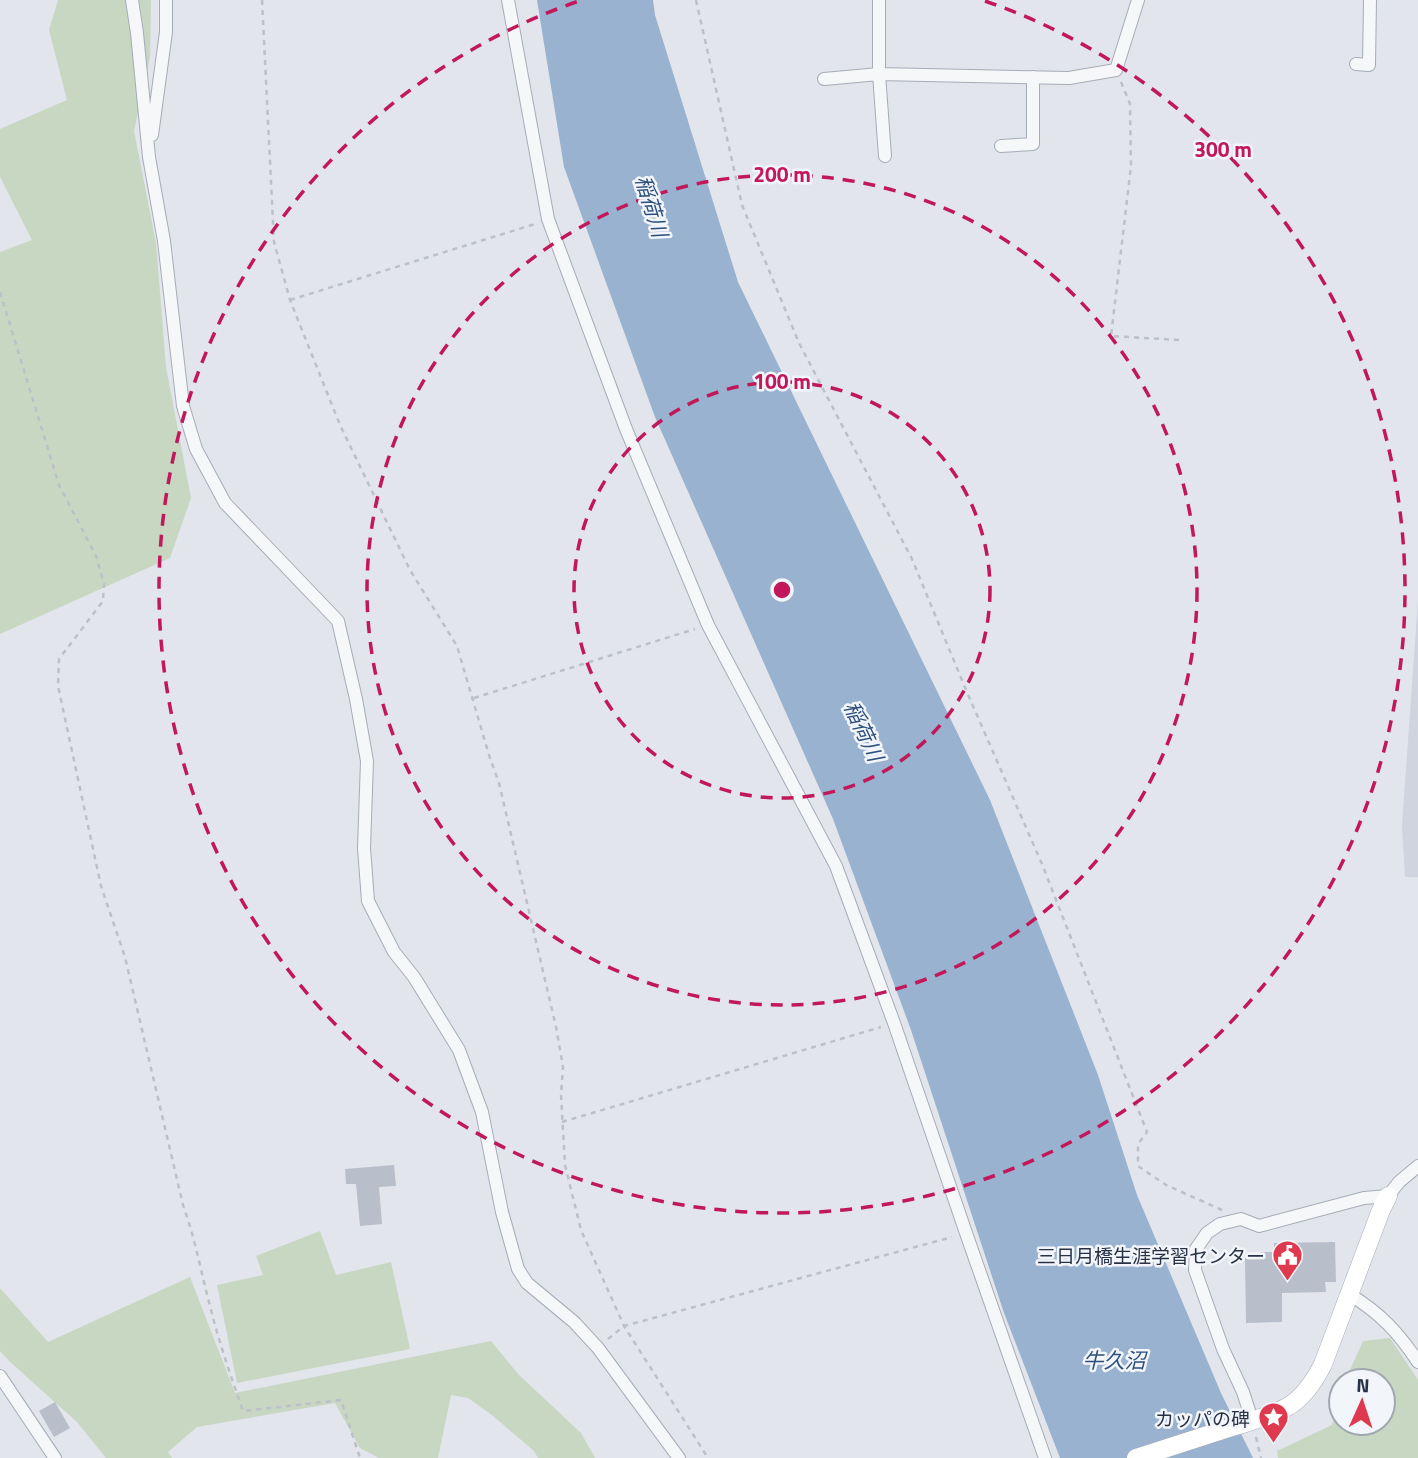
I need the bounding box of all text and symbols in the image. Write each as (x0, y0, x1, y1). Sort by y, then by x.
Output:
text: 300 m (1194, 133, 1252, 165)
text: 200 m (753, 158, 811, 190)
water label: 稲荷川 (627, 171, 677, 243)
text: 100 m (753, 365, 811, 397)
centre of rings (770, 578, 794, 602)
water label: 稲荷川 (836, 696, 893, 768)
public building icon: 三日月橋生涯学習センター (1271, 1238, 1305, 1282)
place label: 三日月橋生涯学習センター (1037, 1241, 1265, 1270)
water label: 牛久沼 (1083, 1344, 1148, 1376)
north arrow (1327, 1367, 1397, 1437)
text: N (1356, 1370, 1370, 1399)
place icon: カッパの碑 (1256, 1401, 1290, 1445)
place label: カッパの碑 (1155, 1404, 1250, 1433)

